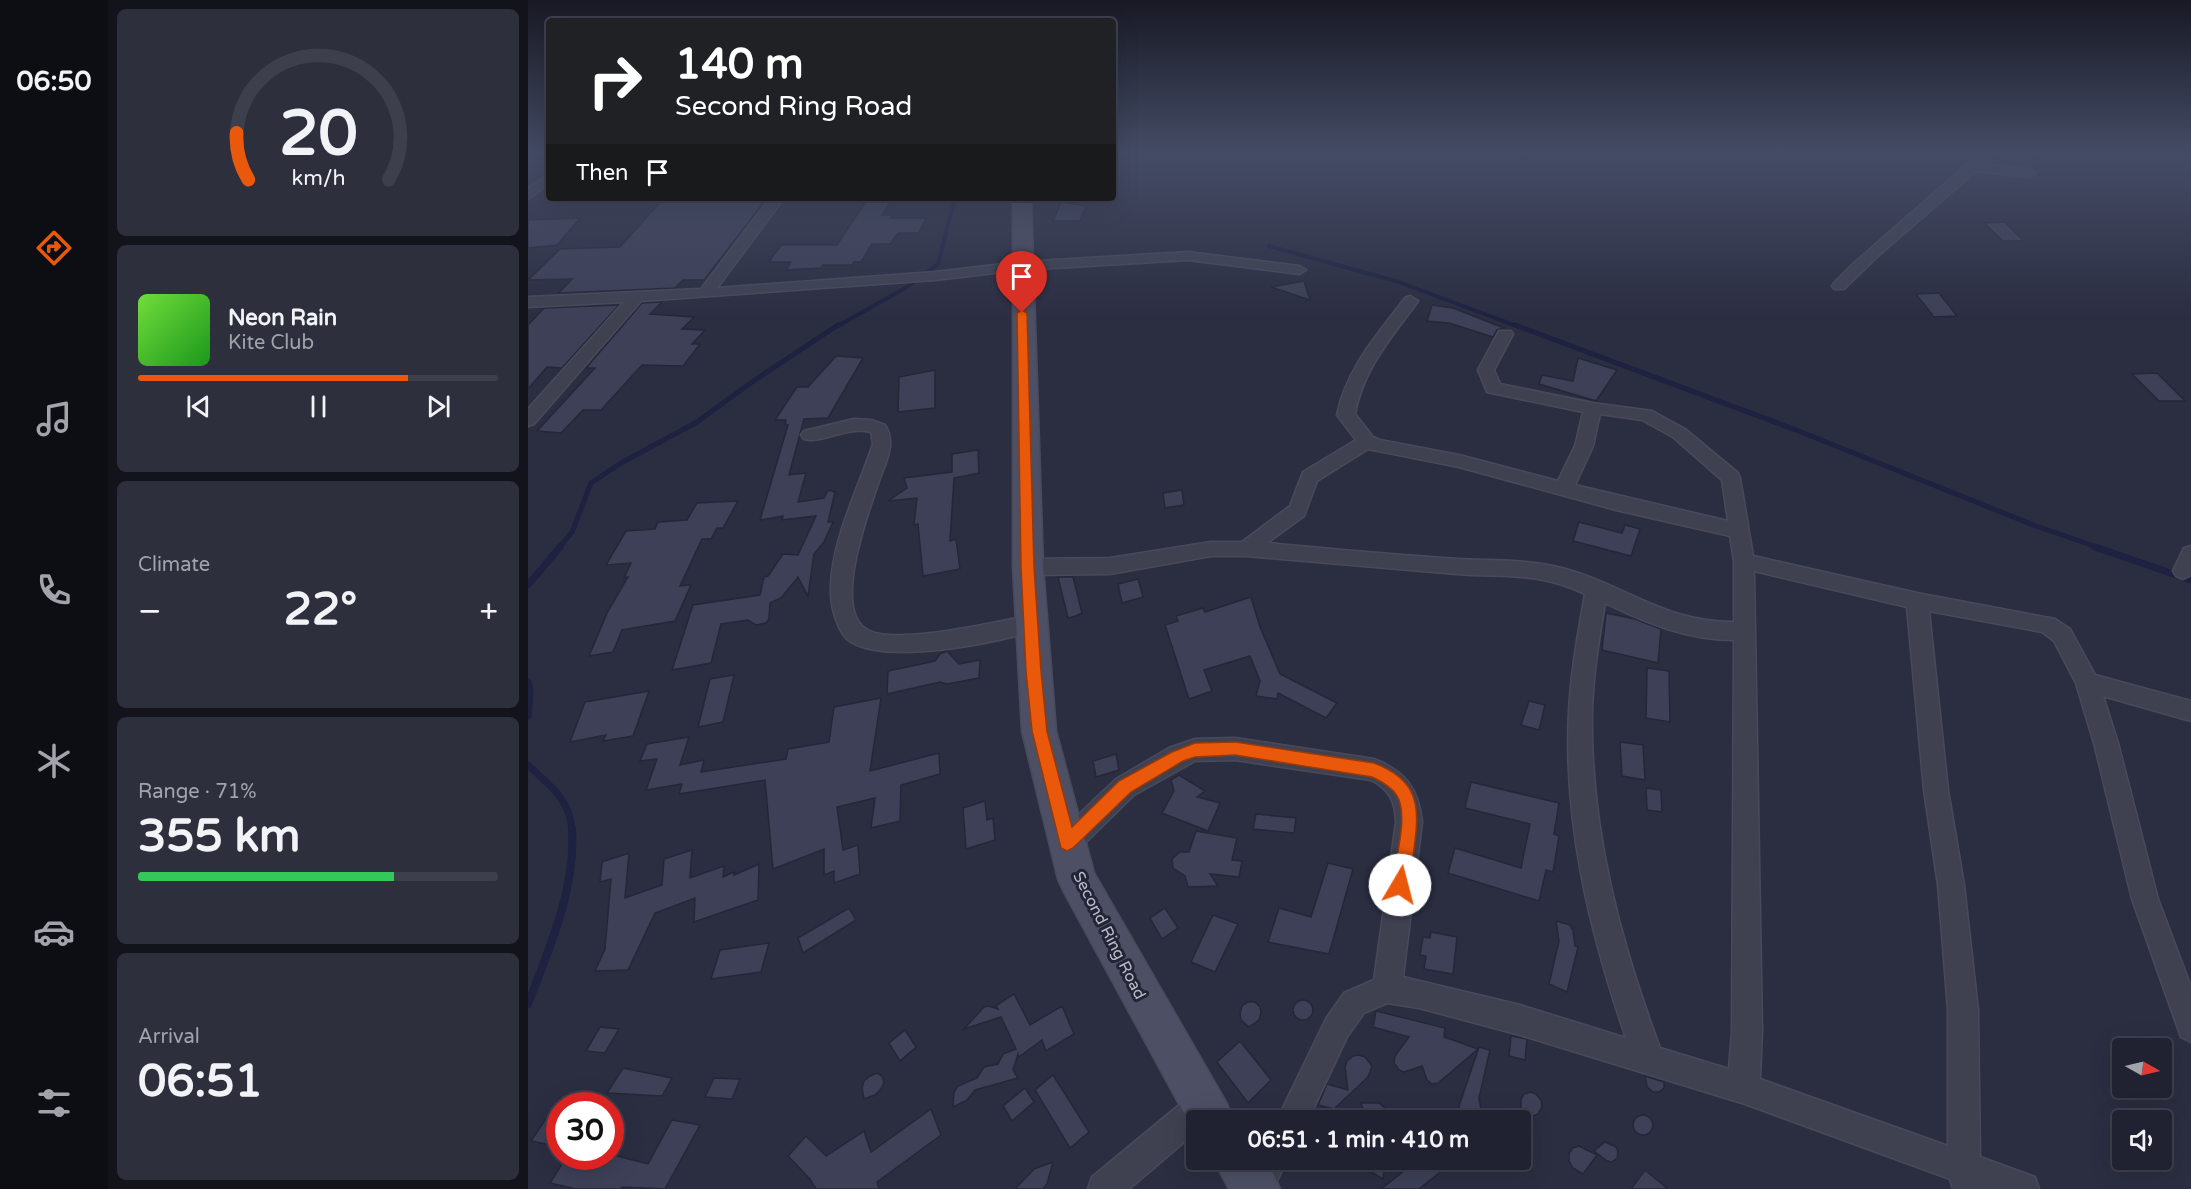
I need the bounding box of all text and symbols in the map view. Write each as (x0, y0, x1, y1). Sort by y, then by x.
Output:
text: 140 m (675, 39, 804, 90)
icon: right (576, 42, 654, 120)
text: 06:50 (17, 65, 91, 98)
text: Second Ring Road (675, 90, 912, 123)
text: 20 (279, 97, 357, 172)
icon: arrive (641, 156, 674, 189)
text: Then (576, 160, 629, 186)
text: km/h (291, 165, 345, 191)
icon: directions (33, 227, 75, 269)
pin (996, 251, 1047, 313)
icon: arrive (1005, 260, 1038, 293)
text: Neon Rain (228, 305, 337, 331)
text: Kite Club (228, 331, 314, 355)
icon: previous (182, 390, 215, 423)
icon: pause (302, 390, 335, 423)
icon: next (422, 390, 455, 423)
icon: music (33, 398, 75, 440)
text: Climate (138, 553, 210, 577)
icon: phone (33, 569, 75, 611)
text: 22° (284, 583, 357, 637)
text: − (138, 592, 162, 631)
text: + (479, 592, 498, 631)
icon: climate (33, 740, 75, 782)
text: Range · 71% (138, 780, 257, 804)
text: 355 km (138, 810, 300, 864)
position arrow (1368, 853, 1432, 917)
street label: Second Ring Road (1068, 868, 1150, 1003)
icon: car (33, 911, 75, 953)
text: Arrival (138, 1025, 200, 1049)
north arrow (2112, 1038, 2172, 1098)
map controls (2112, 1038, 2172, 1170)
text: 06:51 (138, 1055, 263, 1109)
icon: filters (33, 1082, 75, 1124)
speed limit sign: 30 (546, 1092, 624, 1170)
button: sound (2112, 1110, 2172, 1170)
text: 06:51 · 1 min · 410 m (1248, 1127, 1469, 1153)

